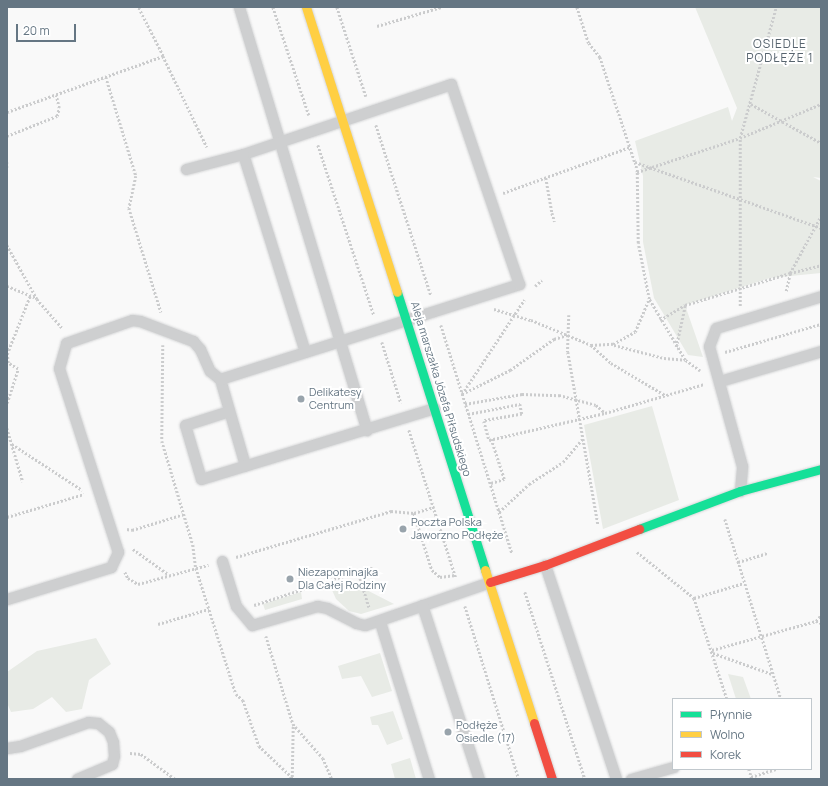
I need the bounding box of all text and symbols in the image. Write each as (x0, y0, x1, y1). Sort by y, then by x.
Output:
scale bar (18, 16, 78, 42)
text: 20 m (23, 22, 50, 39)
district label: OSIEDLE PODŁĘŻE 1 (746, 37, 814, 65)
street label: Aleja marszałka Józefa Piłsudskiego (408, 300, 474, 478)
place label: Delikatesy Centrum (309, 386, 361, 412)
marker: Delikatesy Centrum (296, 394, 306, 404)
place label: Poczta Polska Jaworzno Podłęże (411, 516, 504, 542)
marker: Poczta Polska Jaworzno Podłęże (398, 524, 408, 534)
place label: Niezapominajka Dla Całej Rodziny (298, 566, 386, 592)
marker: Niezapominajka Dla Całej Rodziny (285, 574, 295, 584)
legend (672, 698, 812, 770)
text: Płynnie (710, 706, 752, 723)
place label: Podłęże Osiedle (17) (456, 719, 516, 745)
text: Wolno (710, 726, 745, 743)
marker: Podłęże Osiedle (17) (443, 727, 453, 737)
text: Korek (710, 746, 741, 763)

